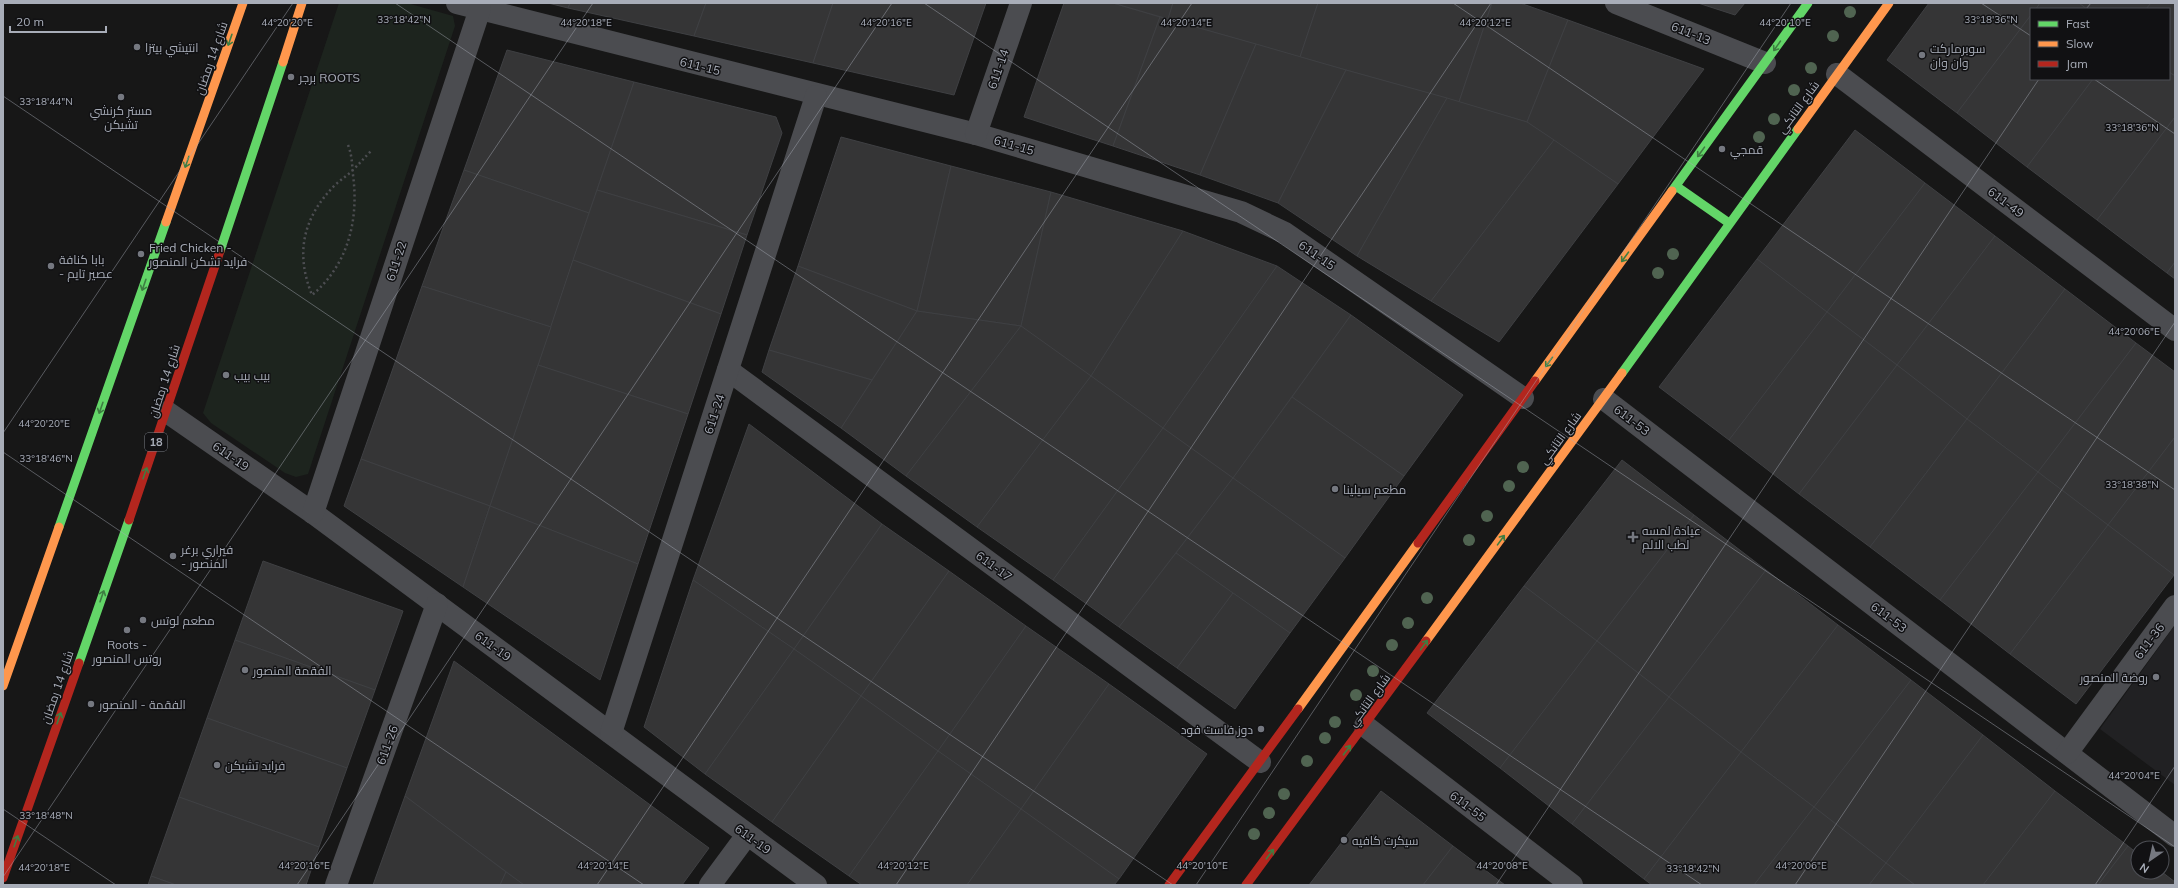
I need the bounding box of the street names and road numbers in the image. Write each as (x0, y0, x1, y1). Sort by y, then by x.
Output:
street label: 611-13 (1669, 18, 1713, 48)
street label: شارع 14 رمضان (191, 19, 232, 97)
street label: 611-14 (984, 47, 1012, 91)
street label: 611-15 (678, 54, 722, 78)
street label: شارع التانكي (1774, 78, 1825, 138)
street label: 611-15 (992, 132, 1036, 158)
street label: 611-49 (1985, 184, 2027, 220)
street label: 611-15 (1296, 237, 1338, 273)
street label: 611-22 (383, 239, 409, 283)
street label: شارع 14 رمضان (145, 342, 184, 420)
street label: 611-24 (701, 392, 727, 436)
street label: 611-53 (1611, 402, 1653, 438)
street label: شارع التانكي (1536, 409, 1587, 469)
road number: 18 (145, 433, 167, 451)
street label: 611-19 (210, 438, 252, 474)
street label: 611-17 (973, 548, 1015, 584)
street label: 611-53 (1868, 599, 1910, 635)
street label: 611-36 (2131, 620, 2167, 662)
street label: 611-19 (472, 628, 514, 664)
street label: شارع 14 رمضان (37, 648, 78, 726)
street label: شارع التانكي (1345, 671, 1396, 731)
street label: 611-26 (373, 723, 401, 767)
street label: 611-55 (1447, 788, 1489, 824)
street label: 611-19 (732, 821, 774, 857)

